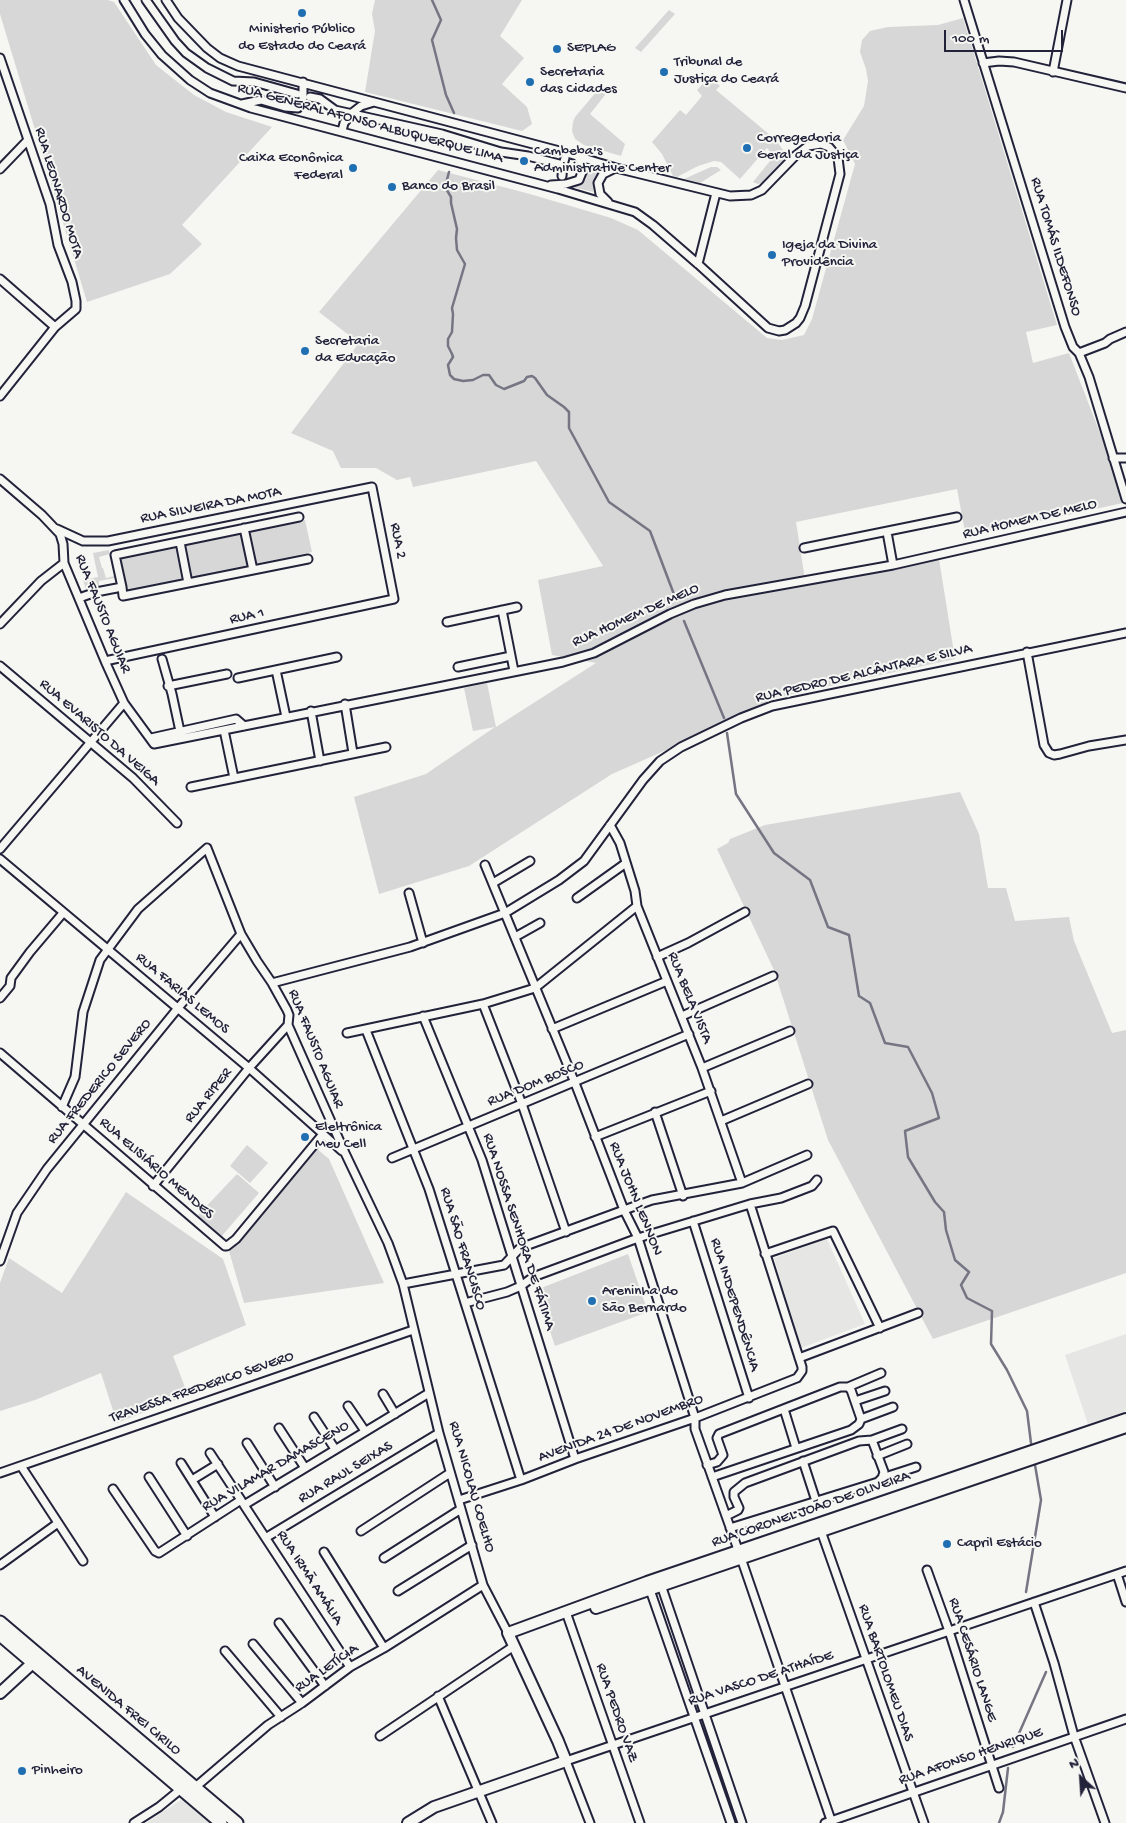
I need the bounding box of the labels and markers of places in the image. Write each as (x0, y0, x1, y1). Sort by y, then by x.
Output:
marker: Ministerio Público do Estado do Ceará (296, 7, 308, 19)
place label: Ministerio Público do Estado do Ceará (238, 21, 366, 56)
place label: SEPLAG (567, 40, 615, 58)
marker: SEPLAG (551, 43, 563, 55)
place label: Tribunal de Justiça do Ceará (674, 54, 779, 89)
place label: Secretaria das Cidades (540, 64, 617, 99)
marker: Tribunal de Justiça do Ceará (658, 66, 670, 78)
marker: Secretaria das Cidades (524, 76, 536, 88)
place label: Corregedoria Geral da Justiça (757, 130, 859, 165)
marker: Corregedoria Geral da Justiça (741, 142, 753, 154)
place label: Cambeba's Administrative Center (534, 143, 671, 178)
place label: Caixa Econômica Federal (239, 150, 343, 185)
marker: Cambeba's Administrative Center (518, 155, 530, 167)
marker: Caixa Econômica Federal (347, 162, 359, 174)
place label: Banco do Brasil (402, 178, 495, 196)
marker: Banco do Brasil (386, 181, 398, 193)
place label: Igeja da Divina Providência (782, 237, 877, 272)
marker: Igeja da Divina Providência (766, 249, 778, 261)
place label: Secretaria da Educação (315, 333, 395, 368)
marker: Secretaria da Educação (299, 345, 311, 357)
place label: Eleltrônica Meu Cell (315, 1119, 382, 1154)
marker: Eleltrônica Meu Cell (299, 1131, 311, 1143)
place label: Areninha do São Bernardo (602, 1283, 687, 1318)
marker: Areninha do São Bernardo (586, 1295, 598, 1307)
place label: Capril Estácio (957, 1535, 1042, 1553)
marker: Capril Estácio (941, 1538, 953, 1550)
place label: Pinheiro (32, 1762, 83, 1780)
marker: Pinheiro (16, 1765, 28, 1777)

